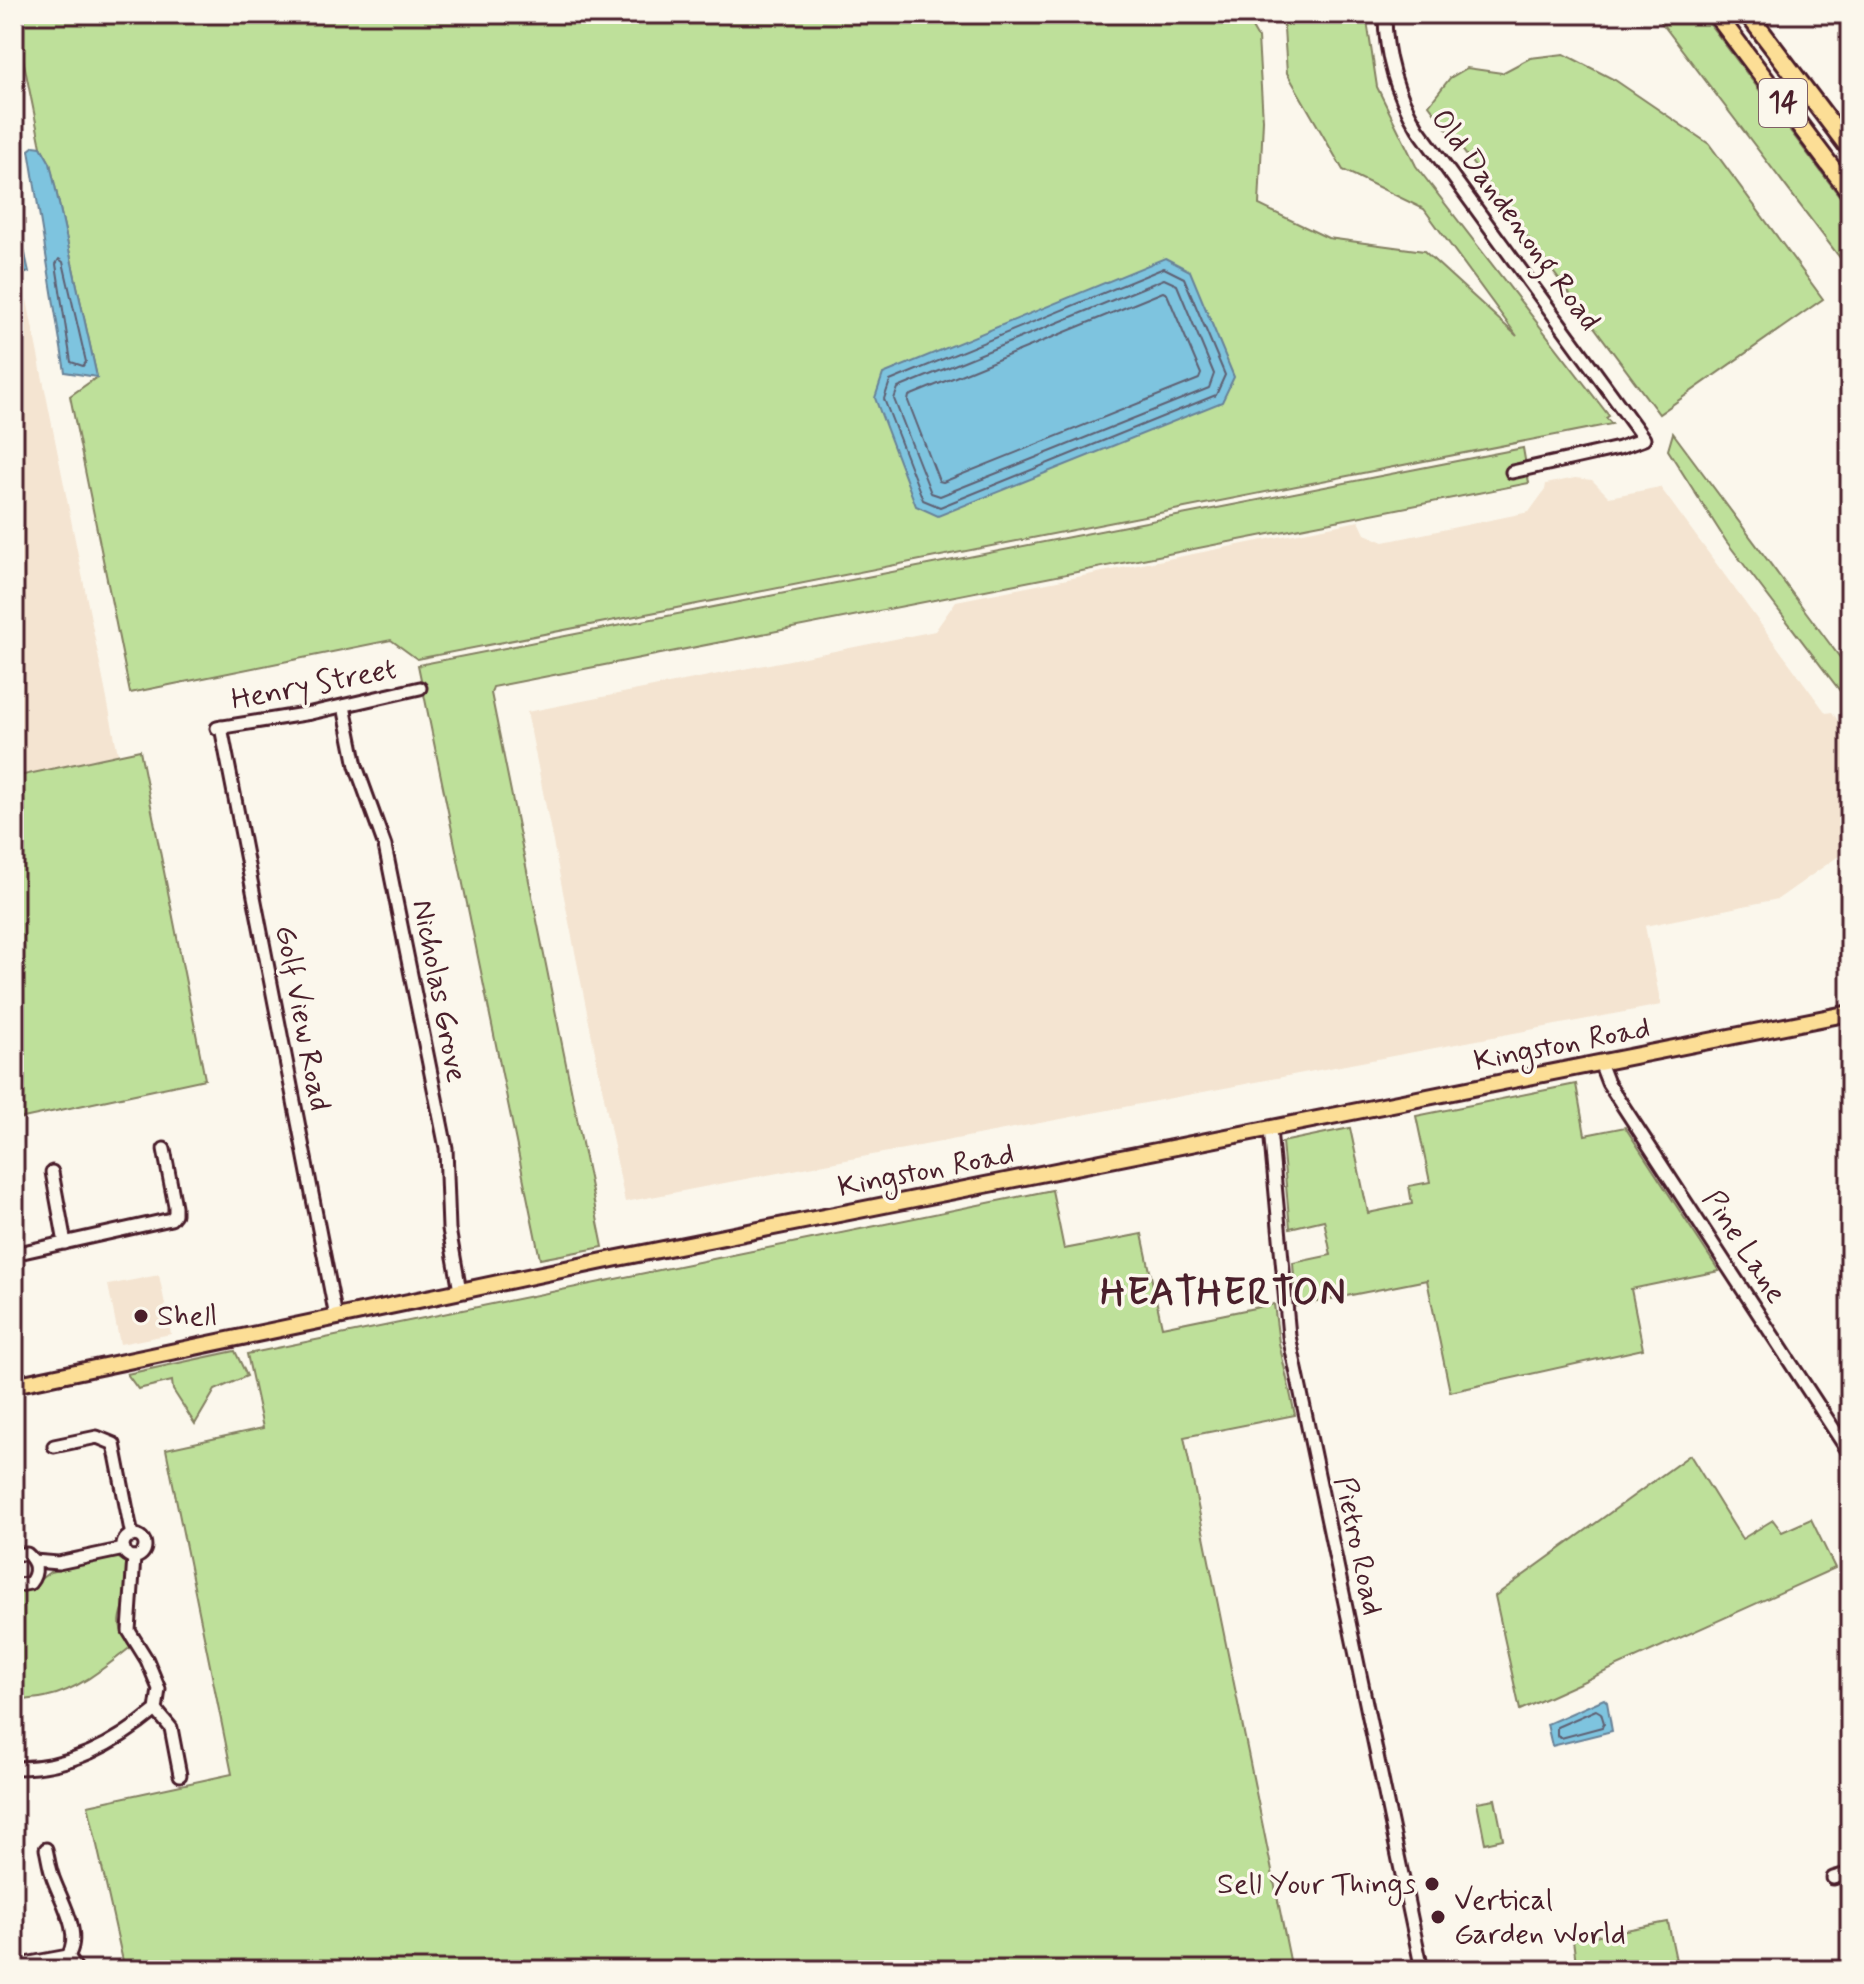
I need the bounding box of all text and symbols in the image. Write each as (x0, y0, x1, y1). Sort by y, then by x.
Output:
road number: 14 (1759, 79, 1807, 127)
street label: Old Dandenong Road (1419, 101, 1609, 341)
street label: Henry Street (228, 650, 400, 720)
street label: Nicholas Grove (402, 896, 476, 1086)
street label: Golf View Road (265, 922, 339, 1114)
street label: Kingston Road (1471, 1009, 1654, 1083)
street label: Kingston Road (835, 1135, 1018, 1209)
street label: Pine Lane (1693, 1183, 1795, 1311)
district label: HEATHERTON (1100, 1269, 1348, 1318)
place label: Shell (157, 1297, 217, 1336)
marker: Shell (132, 1307, 150, 1325)
street label: Pietro Road (1324, 1473, 1392, 1619)
place label: Sell Your Things (1217, 1865, 1416, 1906)
marker: Sell Your Things (1423, 1875, 1441, 1893)
place label: Vertical Garden World (1454, 1881, 1626, 1954)
marker: Vertical Garden World (1429, 1908, 1447, 1926)

